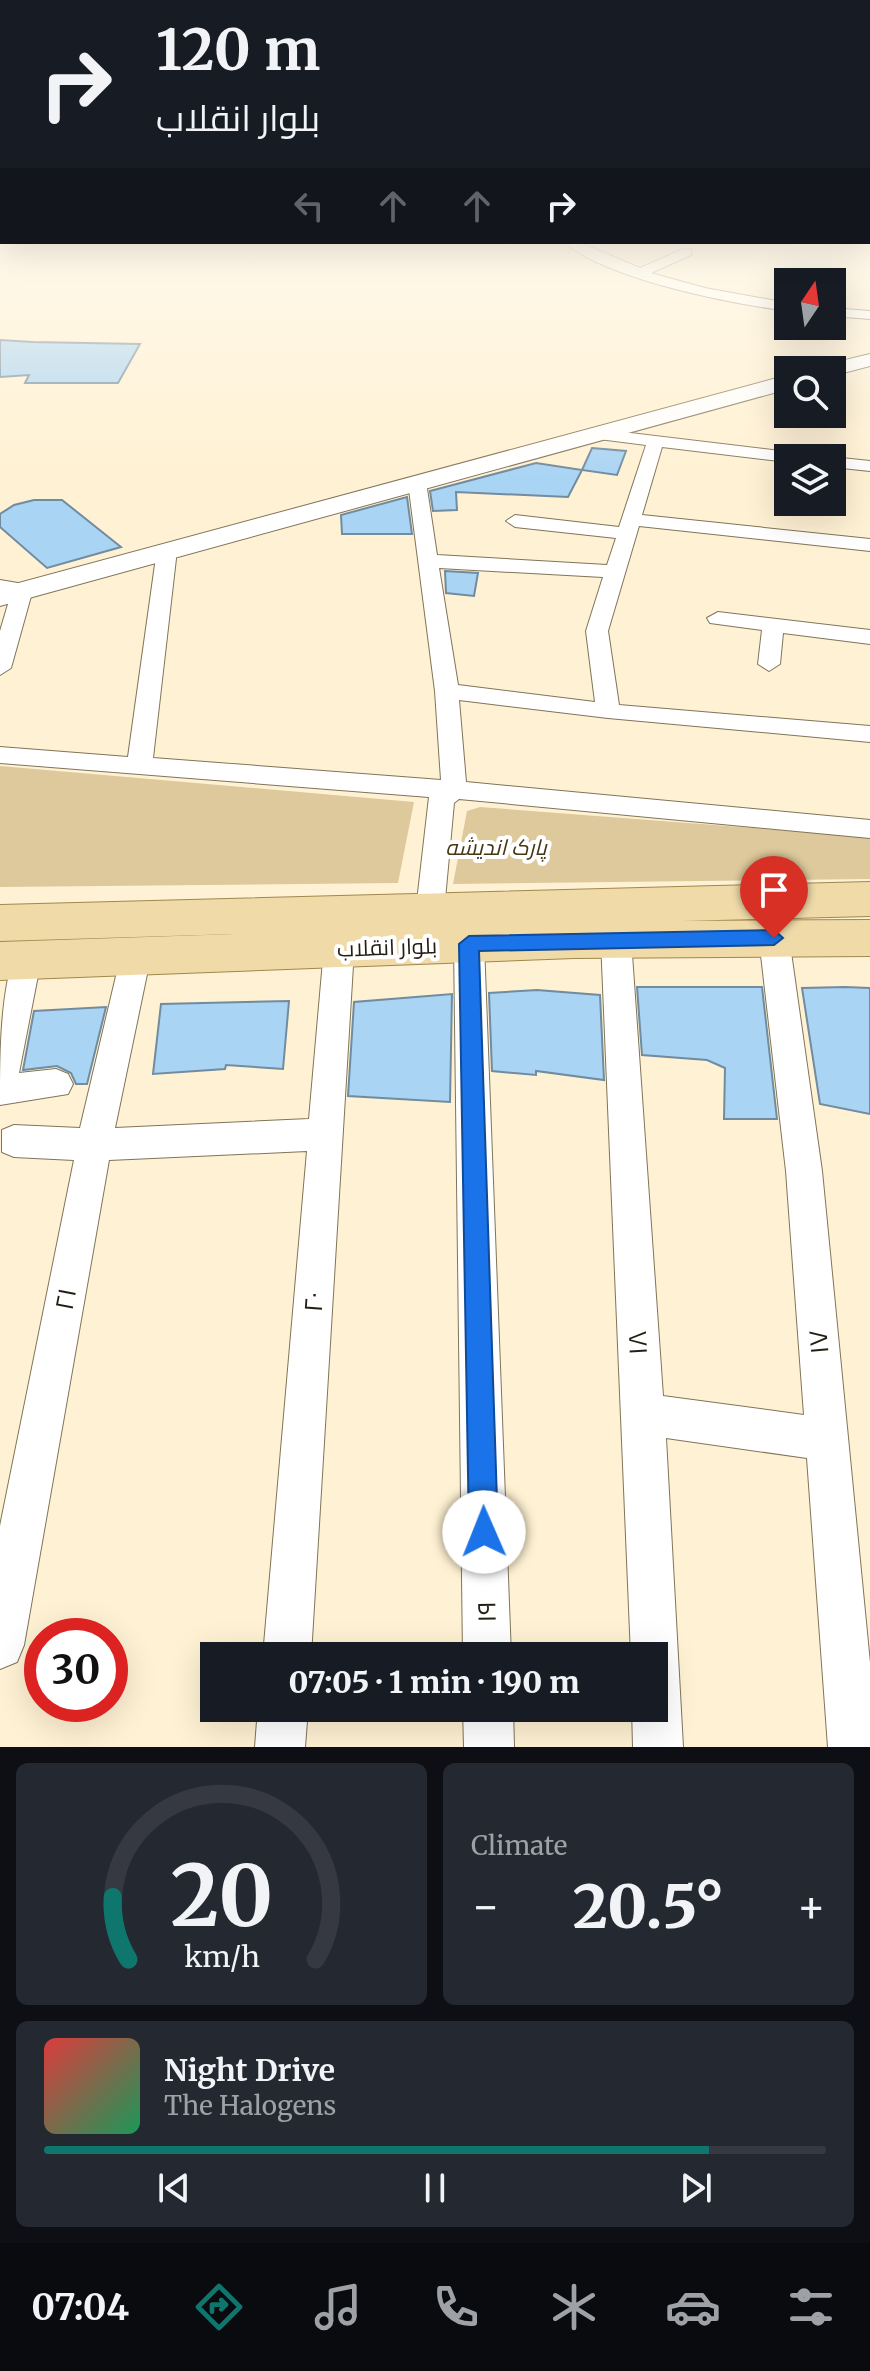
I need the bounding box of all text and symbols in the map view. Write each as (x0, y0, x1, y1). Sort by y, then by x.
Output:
text: 120 m (156, 15, 320, 85)
icon: right (24, 32, 128, 136)
text: بلوار انقلاب (156, 96, 320, 141)
icon: left (287, 184, 331, 228)
icon: ahead (371, 184, 415, 228)
icon: ahead (455, 184, 499, 228)
icon: right (539, 184, 583, 228)
north arrow (774, 268, 846, 340)
map controls (774, 268, 846, 516)
button: search (774, 356, 846, 428)
button: layers (774, 444, 846, 516)
park label: پارک اندیشه (445, 833, 548, 862)
pin (740, 856, 808, 938)
icon: arrive (752, 868, 796, 912)
street label: بلوار انقلاب (336, 931, 438, 963)
street label: ۲۱ (47, 1285, 83, 1313)
street label: ۲۰ (296, 1291, 330, 1313)
street label: ۱۷ (801, 1328, 835, 1356)
street label: ۱۸ (620, 1330, 654, 1356)
position arrow (442, 1490, 526, 1574)
street label: ۱۹ (469, 1601, 503, 1623)
speed limit sign: 30 (24, 1618, 128, 1722)
text: 07:05 · 1 min · 190 m (288, 1663, 580, 1701)
text: Climate (471, 1829, 567, 1862)
text: 20 (170, 1844, 273, 1949)
text: 20.5° (573, 1869, 724, 1944)
text: − (471, 1879, 500, 1934)
text: + (797, 1879, 826, 1934)
text: km/h (184, 1939, 259, 1975)
text: Night Drive (164, 2051, 335, 2089)
text: The Halogens (164, 2089, 336, 2122)
icon: previous (152, 2166, 196, 2210)
icon: pause (413, 2166, 457, 2210)
icon: next (674, 2166, 718, 2210)
icon: directions (191, 2279, 247, 2335)
icon: music (310, 2279, 366, 2335)
icon: phone (428, 2279, 484, 2335)
icon: climate (546, 2279, 602, 2335)
icon: car (665, 2279, 721, 2335)
icon: filters (783, 2279, 839, 2335)
text: 07:04 (31, 2285, 129, 2330)

